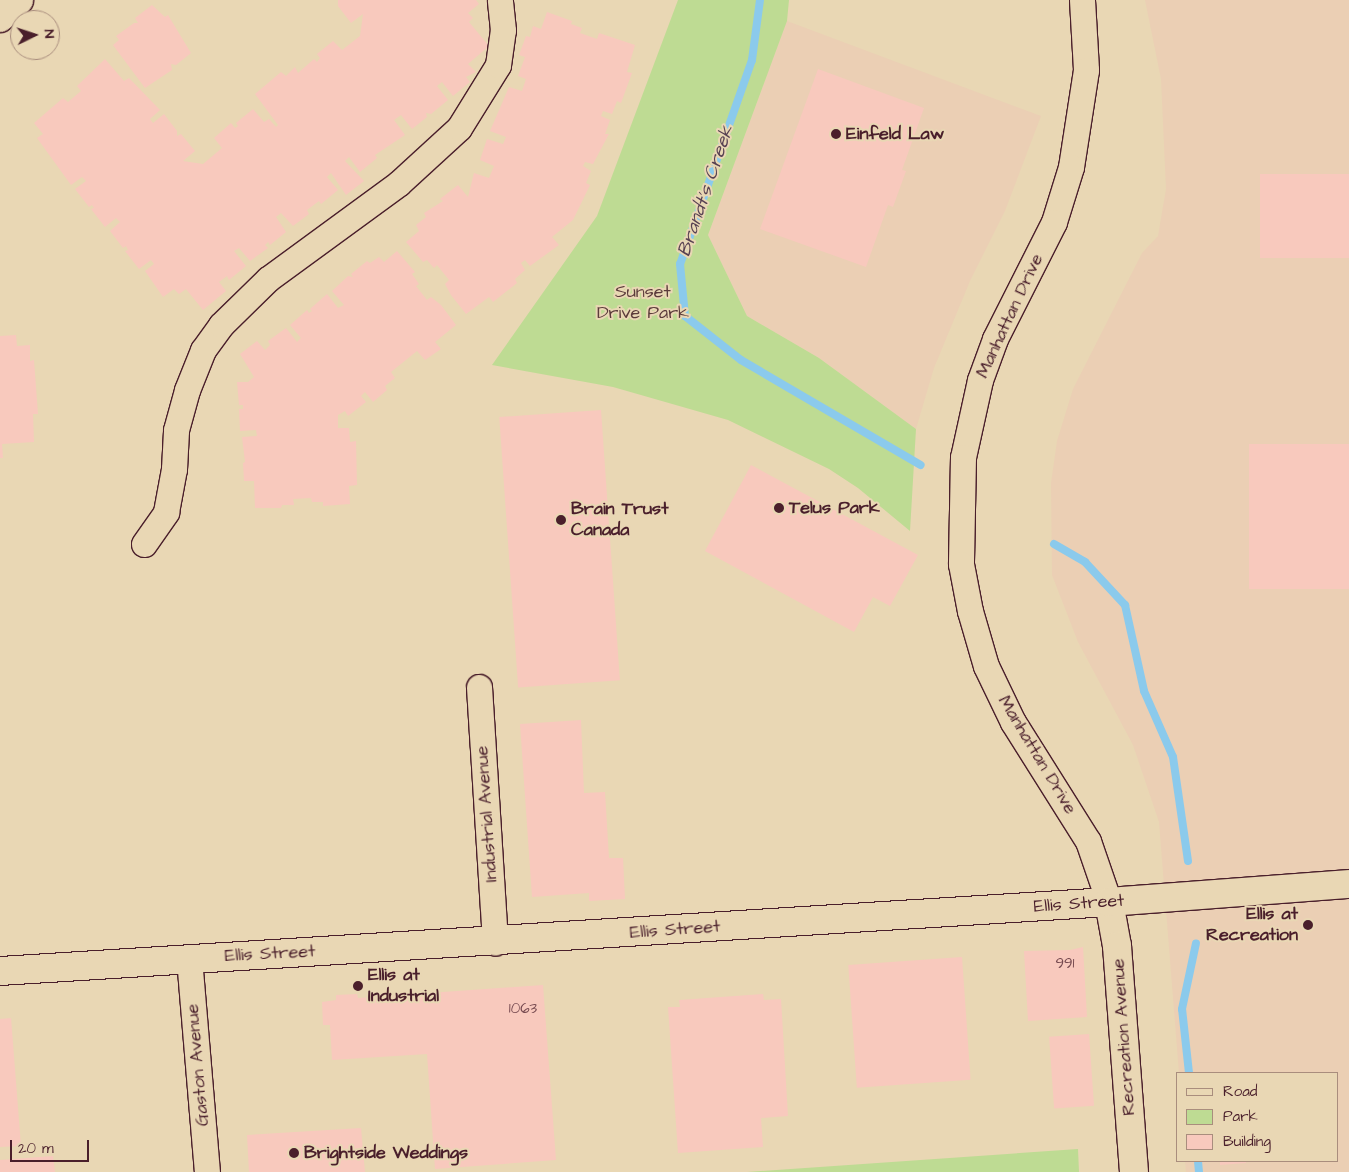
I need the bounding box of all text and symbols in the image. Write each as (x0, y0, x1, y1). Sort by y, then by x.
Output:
north arrow (10, 10, 60, 60)
text: N (39, 29, 59, 39)
water label: Brandt's Creek (673, 123, 739, 259)
place label: Einfeld Law (846, 123, 944, 145)
marker: Einfeld Law (830, 128, 842, 140)
street label: Manhattan Drive (972, 251, 1048, 381)
park label: Sunset Drive Park (597, 282, 689, 324)
place label: Telus Park (789, 497, 880, 519)
place label: Brain Trust Canada (571, 499, 668, 542)
marker: Telus Park (773, 502, 785, 514)
marker: Brain Trust Canada (555, 514, 567, 526)
street label: Manhattan Drive (993, 692, 1081, 818)
street label: Industrial Avenue (471, 745, 503, 883)
street label: Ellis Street (1033, 890, 1125, 918)
place label: Ellis at Recreation (1206, 904, 1298, 946)
street label: Ellis Street (629, 916, 721, 944)
marker: Ellis at Recreation (1302, 919, 1314, 931)
street label: Ellis Street (224, 941, 316, 967)
house number: 991 (1056, 955, 1074, 973)
street label: Recreation Avenue (1108, 958, 1140, 1116)
place label: Ellis at Industrial (368, 965, 439, 1008)
marker: Ellis at Industrial (352, 980, 364, 992)
house number: 1063 (509, 1000, 537, 1018)
street label: Gaston Avenue (182, 1003, 214, 1127)
legend (1176, 1072, 1339, 1162)
text: Road (1223, 1081, 1257, 1102)
text: Park (1223, 1106, 1258, 1127)
scale bar (12, 1130, 91, 1162)
text: Building (1223, 1131, 1271, 1152)
text: 20 m (18, 1138, 54, 1159)
place label: Brightside Weddings (304, 1142, 468, 1164)
marker: Brightside Weddings (288, 1147, 300, 1159)

